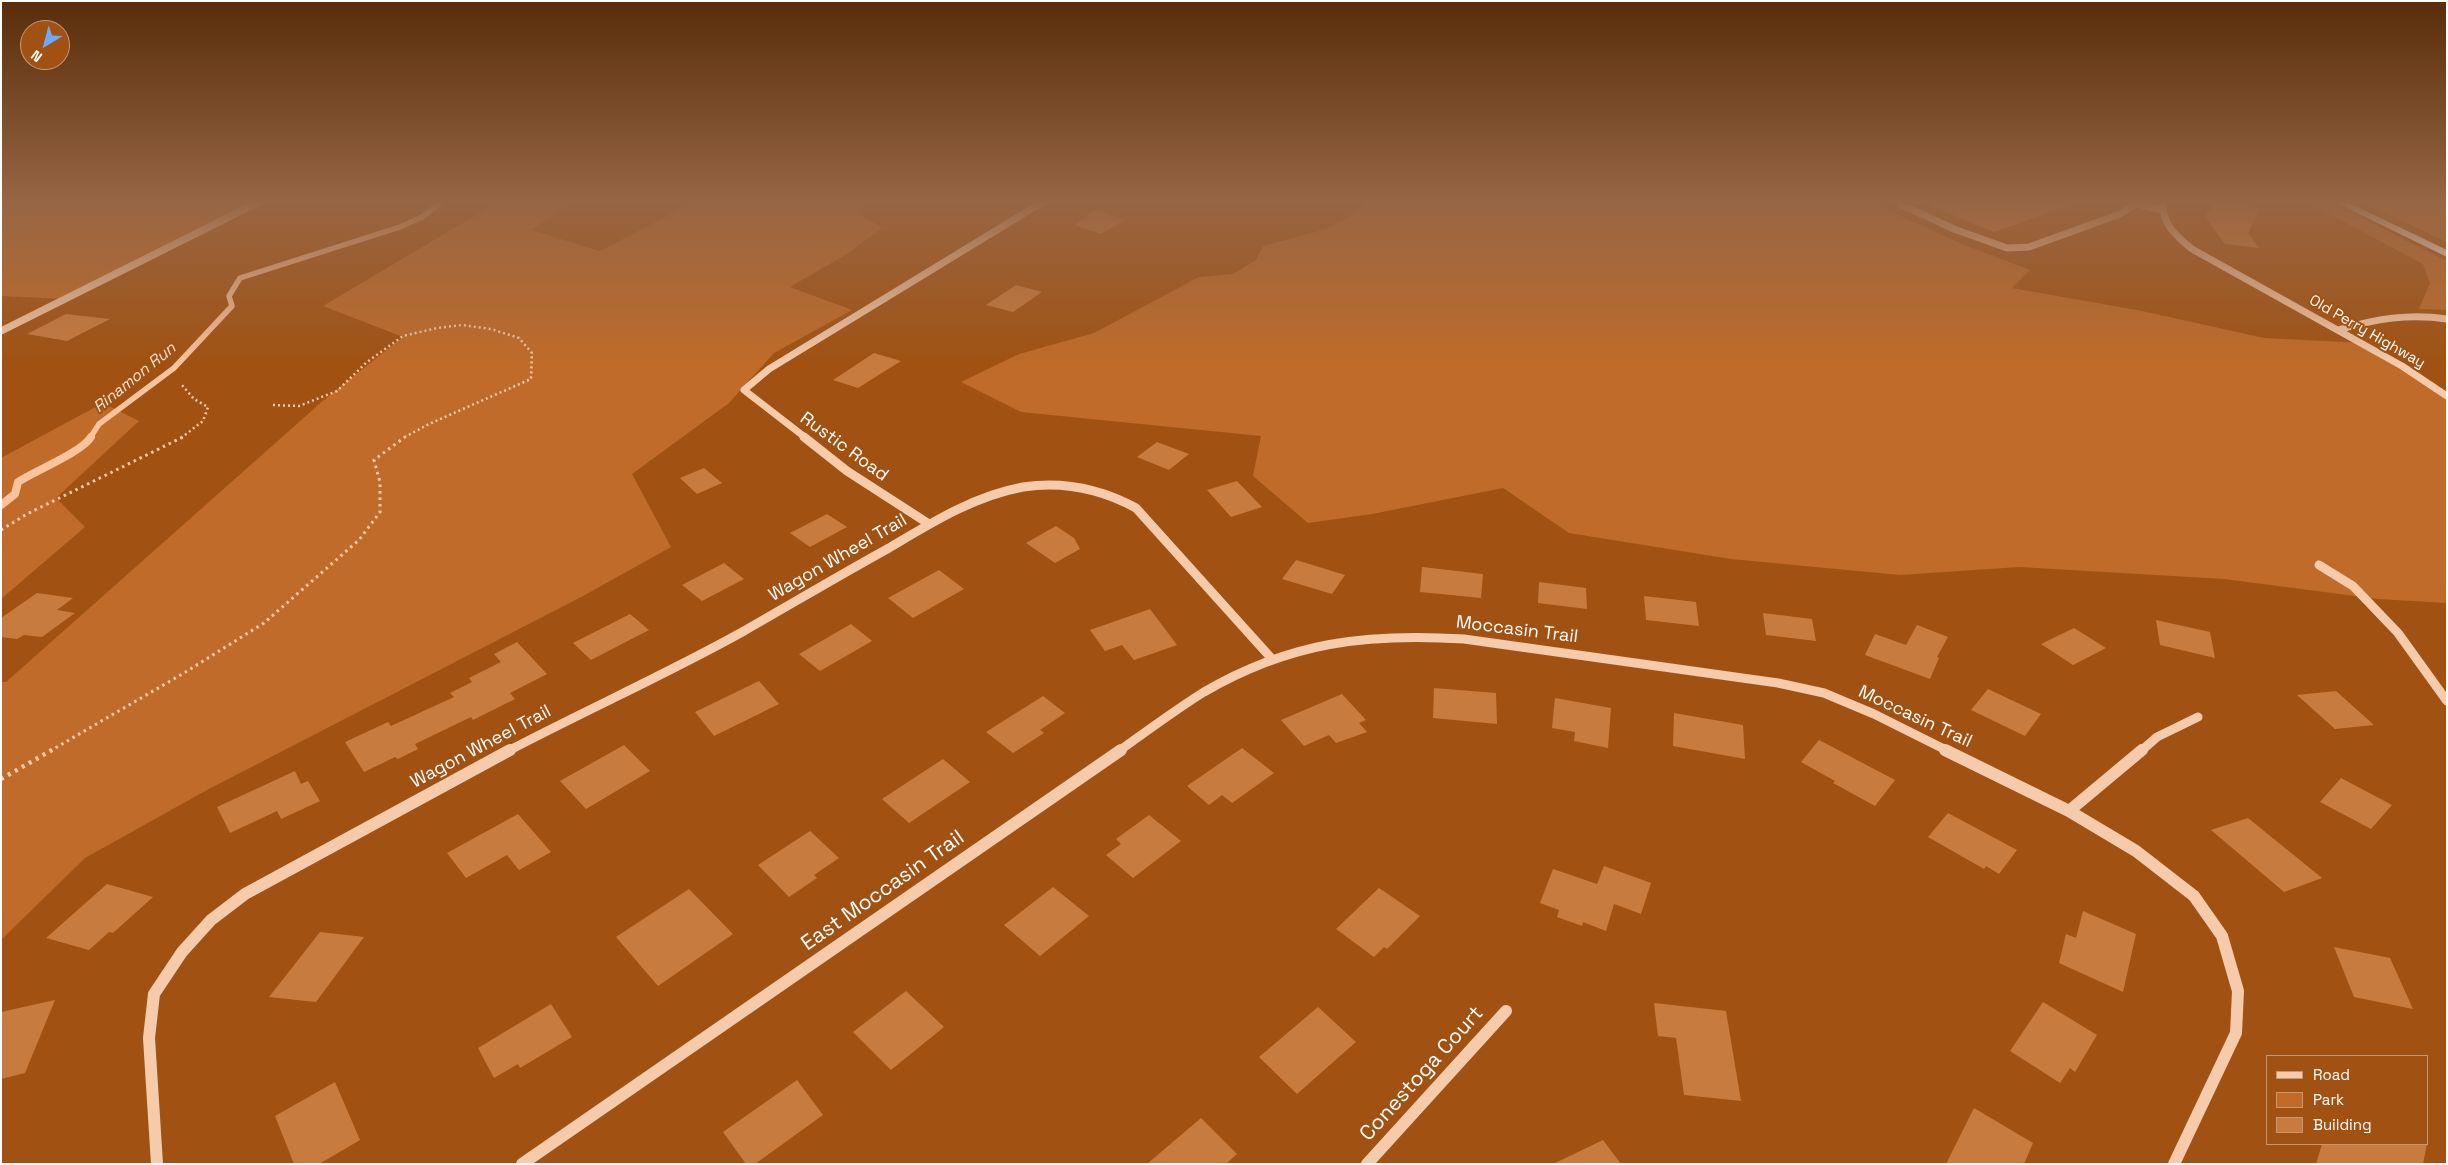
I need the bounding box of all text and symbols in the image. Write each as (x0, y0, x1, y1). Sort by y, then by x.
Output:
north arrow (20, 20, 70, 70)
text: N (27, 46, 46, 66)
street label: Old Perry Highway (2306, 291, 2428, 373)
water label: Rinamon Run (90, 339, 180, 417)
street label: Rustic Road (796, 408, 892, 486)
street label: Wagon Wheel Trail (765, 510, 911, 606)
street label: Moccasin Trail (1455, 612, 1579, 648)
street label: Moccasin Trail (1855, 681, 1975, 753)
street label: Wagon Wheel Trail (407, 701, 555, 793)
street label: East Moccasin Trail (797, 825, 969, 957)
street label: Conestoga Court (1355, 1001, 1489, 1147)
legend (2266, 1055, 2428, 1145)
text: Road (2313, 1065, 2350, 1084)
text: Park (2313, 1090, 2344, 1109)
text: Building (2313, 1115, 2372, 1134)

